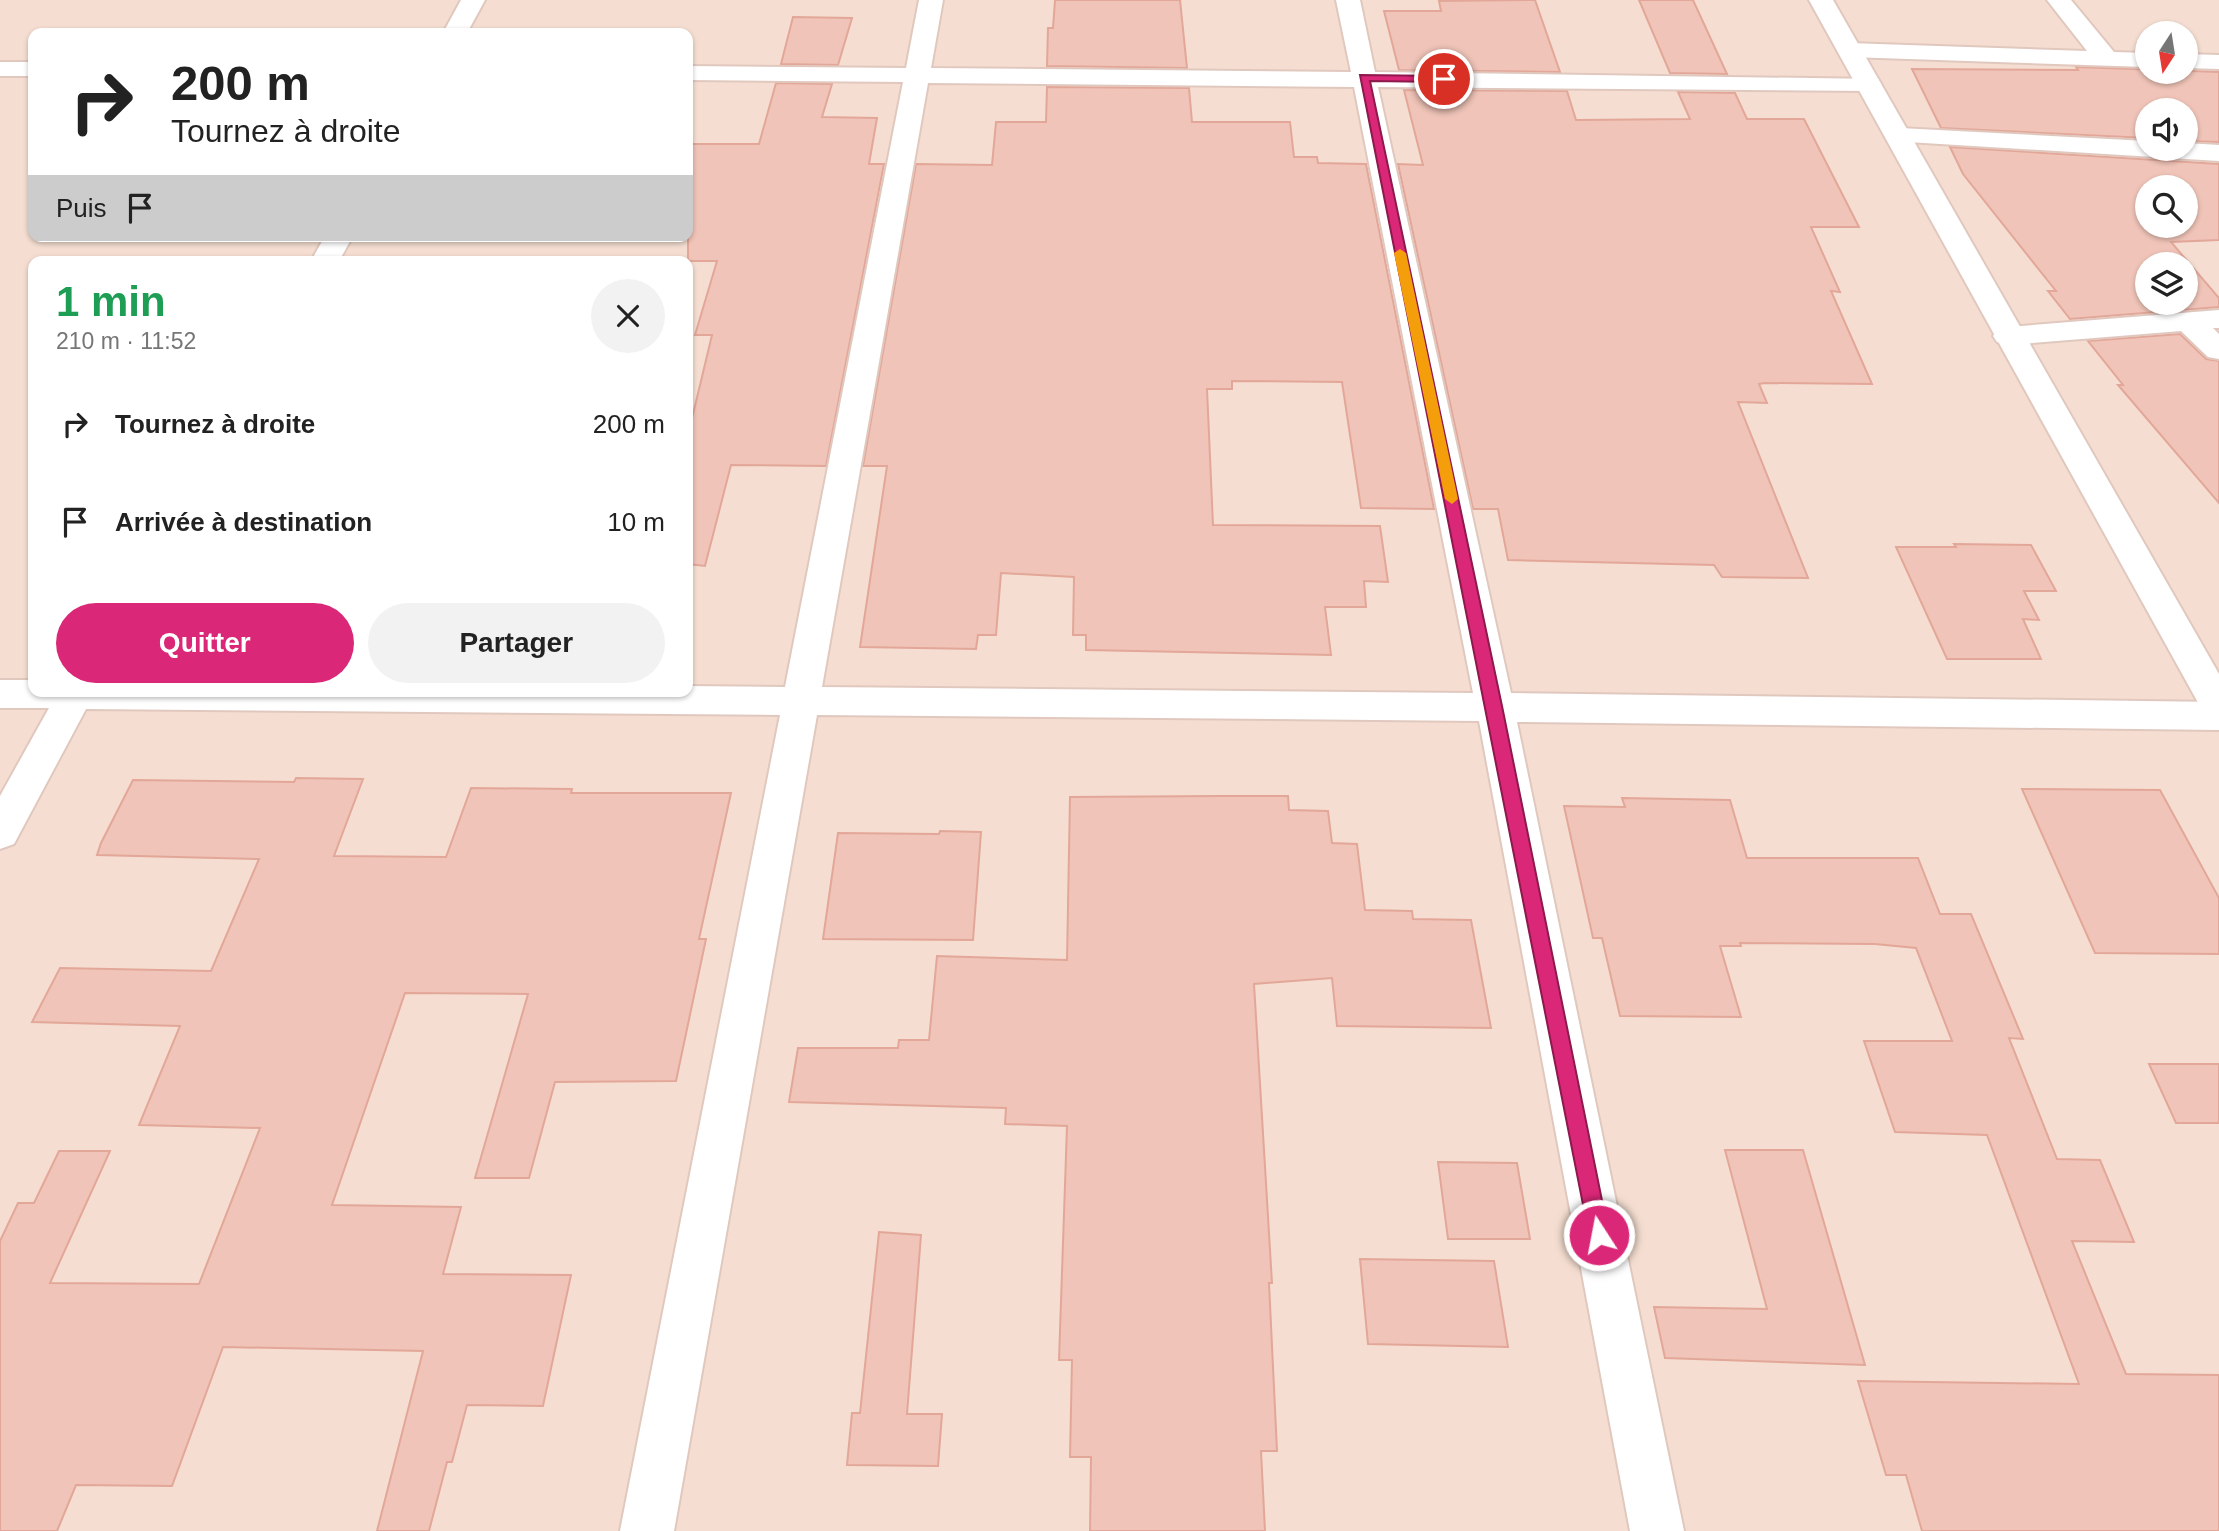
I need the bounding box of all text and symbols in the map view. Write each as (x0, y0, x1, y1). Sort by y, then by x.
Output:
north arrow (2135, 21, 2198, 84)
map controls (2135, 21, 2198, 315)
pin (1414, 49, 1474, 109)
icon: right (56, 56, 147, 147)
text: 200 m (171, 56, 310, 110)
icon: arrive (1425, 60, 1463, 98)
button: sound (2135, 98, 2198, 161)
text: Tournez à droite (171, 113, 400, 149)
button: search (2135, 175, 2198, 238)
icon: arrive (121, 189, 159, 227)
text: Puis (56, 193, 107, 223)
button: layers (2135, 252, 2198, 315)
text: 1 min (56, 278, 166, 325)
button: close (591, 279, 665, 353)
text: 210 m · 11:52 (56, 328, 196, 354)
icon: right (56, 405, 94, 443)
text: Tournez à droite (115, 409, 315, 439)
text: 200 m (593, 409, 665, 439)
icon: arrive (56, 503, 94, 541)
text: Arrivée à destination (115, 507, 372, 537)
text: 10 m (607, 507, 665, 537)
button: Quitter (56, 603, 354, 683)
button: Partager (368, 603, 665, 683)
position arrow (1562, 1198, 1636, 1272)

